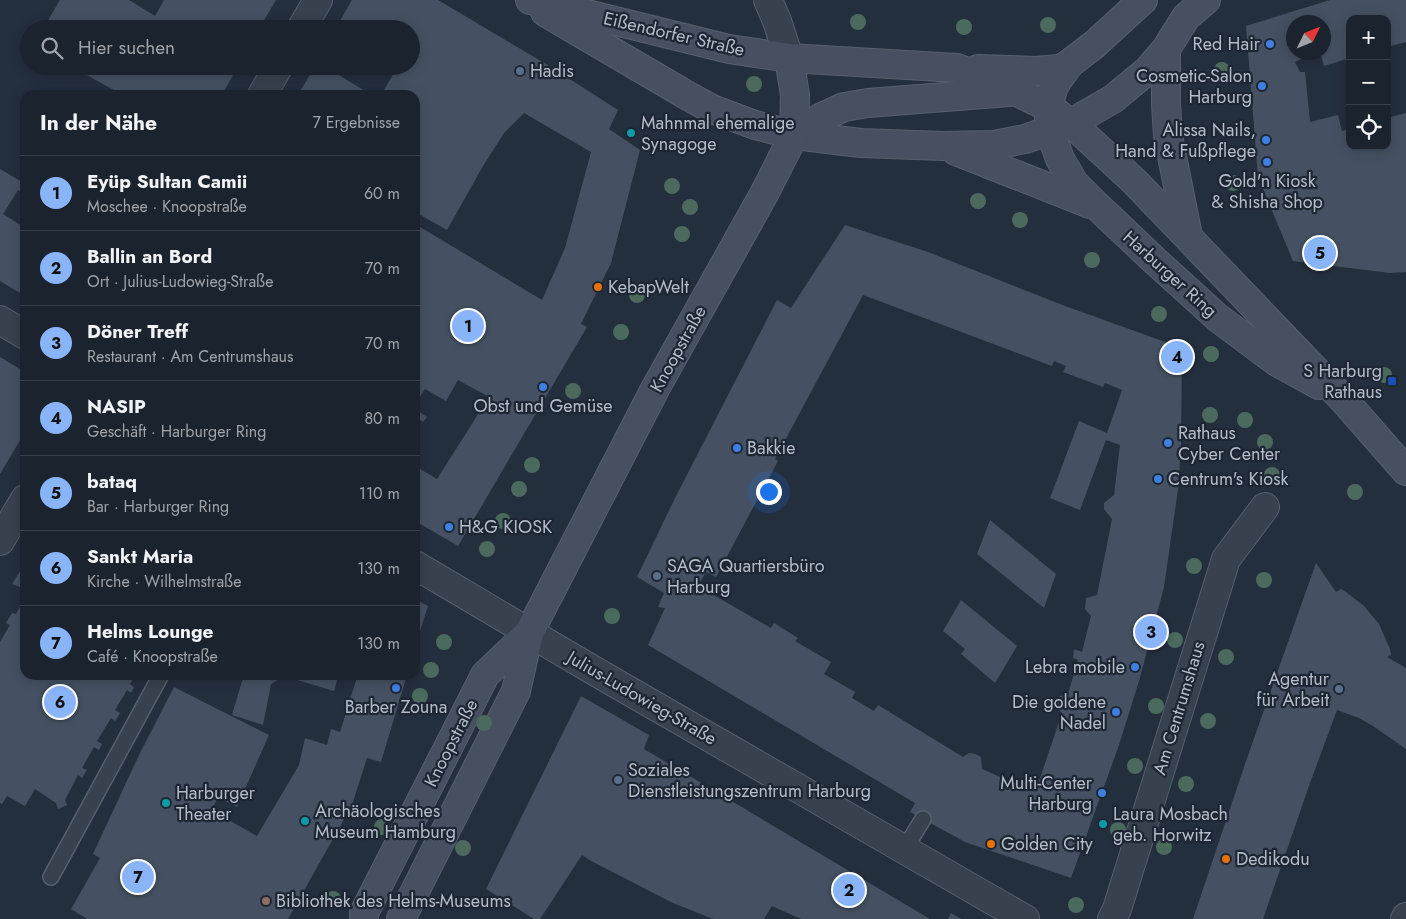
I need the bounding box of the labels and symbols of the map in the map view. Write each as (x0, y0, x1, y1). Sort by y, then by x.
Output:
street label: Eißendorfer Straße (601, 5, 747, 63)
north arrow (1286, 15, 1331, 60)
place label: Red Hair (1193, 31, 1261, 57)
marker: Red Hair (1264, 38, 1276, 50)
place label: Hadis (530, 58, 574, 84)
place label: Cosmetic-Salon Harburg (1136, 63, 1252, 110)
marker: Hadis (514, 65, 526, 77)
marker: Cosmetic-Salon Harburg (1256, 80, 1268, 92)
place label: Mahnmal ehemalige Synagoge (641, 110, 794, 157)
place label: Alissa Nails, Hand & Fußpflege (1115, 117, 1256, 164)
marker: Mahnmal ehemalige Synagoge (625, 127, 637, 139)
marker: Alissa Nails, Hand & Fußpflege (1260, 134, 1272, 146)
marker: Gold'n Kiosk & Shisha Shop (1261, 156, 1273, 168)
place label: Gold'n Kiosk & Shisha Shop (1211, 168, 1323, 215)
street label: Harburger Ring (1117, 225, 1223, 323)
pin: 5 (1304, 234, 1336, 272)
place label: KebapWelt (608, 274, 689, 300)
marker: KebapWelt (592, 281, 604, 293)
street label: Knoopstraße (644, 301, 712, 397)
pin: 1 (452, 307, 484, 345)
pin: 4 (1161, 338, 1193, 376)
place label: S Harburg Rathaus (1303, 358, 1382, 405)
marker: S Harburg Rathaus (1386, 375, 1398, 387)
marker: Obst und Gemüse (537, 381, 549, 393)
place label: Obst und Gemüse (473, 393, 613, 419)
place label: Rathaus Cyber Center (1178, 420, 1281, 467)
place label: Bakkie (747, 435, 796, 461)
marker: Rathaus Cyber Center (1162, 437, 1174, 449)
marker: Bakkie (731, 442, 743, 454)
place label: Centrum's Kiosk (1168, 466, 1288, 492)
marker: Centrum's Kiosk (1152, 473, 1164, 485)
your location (756, 479, 782, 505)
place label: H&G KIOSK (459, 514, 553, 540)
marker: H&G KIOSK (443, 521, 455, 533)
place label: SAGA Quartiersbüro Harburg (667, 553, 825, 600)
marker: SAGA Quartiersbüro Harburg (651, 570, 663, 582)
pin: 3 (1135, 613, 1167, 651)
street label: Am Centrumshaus (1146, 638, 1212, 778)
street label: Julius-Ludowieg-Straße (561, 644, 722, 751)
place label: Lebra mobile (1025, 654, 1125, 680)
marker: Lebra mobile (1129, 661, 1141, 673)
place label: Agentur für Arbeit (1256, 666, 1330, 713)
marker: Barber Zouna (390, 682, 402, 694)
pin: 6 (44, 683, 76, 721)
marker: Agentur für Arbeit (1333, 683, 1345, 695)
place label: Die goldene Nadel (1012, 689, 1106, 736)
place label: Barber Zouna (345, 694, 447, 720)
street label: Knoopstraße (418, 695, 484, 791)
marker: Die goldene Nadel (1110, 706, 1122, 718)
place label: Soziales Dienstleistungszentrum Harburg (628, 757, 871, 804)
place label: Multi-Center Harburg (1000, 770, 1093, 817)
marker: Soziales Dienstleistungszentrum Harburg (612, 774, 624, 786)
place label: Harburger Theater (176, 780, 256, 827)
marker: Multi-Center Harburg (1096, 787, 1108, 799)
marker: Harburger Theater (160, 797, 172, 809)
place label: Archäologisches Museum Hamburg (315, 798, 456, 845)
place label: Laura Mosbach geb. Horwitz (1113, 801, 1228, 848)
marker: Archäologisches Museum Hamburg (299, 815, 311, 827)
marker: Laura Mosbach geb. Horwitz (1097, 818, 1109, 830)
place label: Golden City (1001, 831, 1093, 857)
marker: Golden City (985, 838, 997, 850)
place label: Dedikodu (1236, 846, 1310, 872)
marker: Dedikodu (1220, 853, 1232, 865)
pin: 7 (122, 858, 154, 896)
pin: 2 (833, 871, 865, 909)
place label: Bibliothek des Helms-Museums (276, 888, 511, 914)
marker: Bibliothek des Helms-Museums (260, 895, 272, 907)

